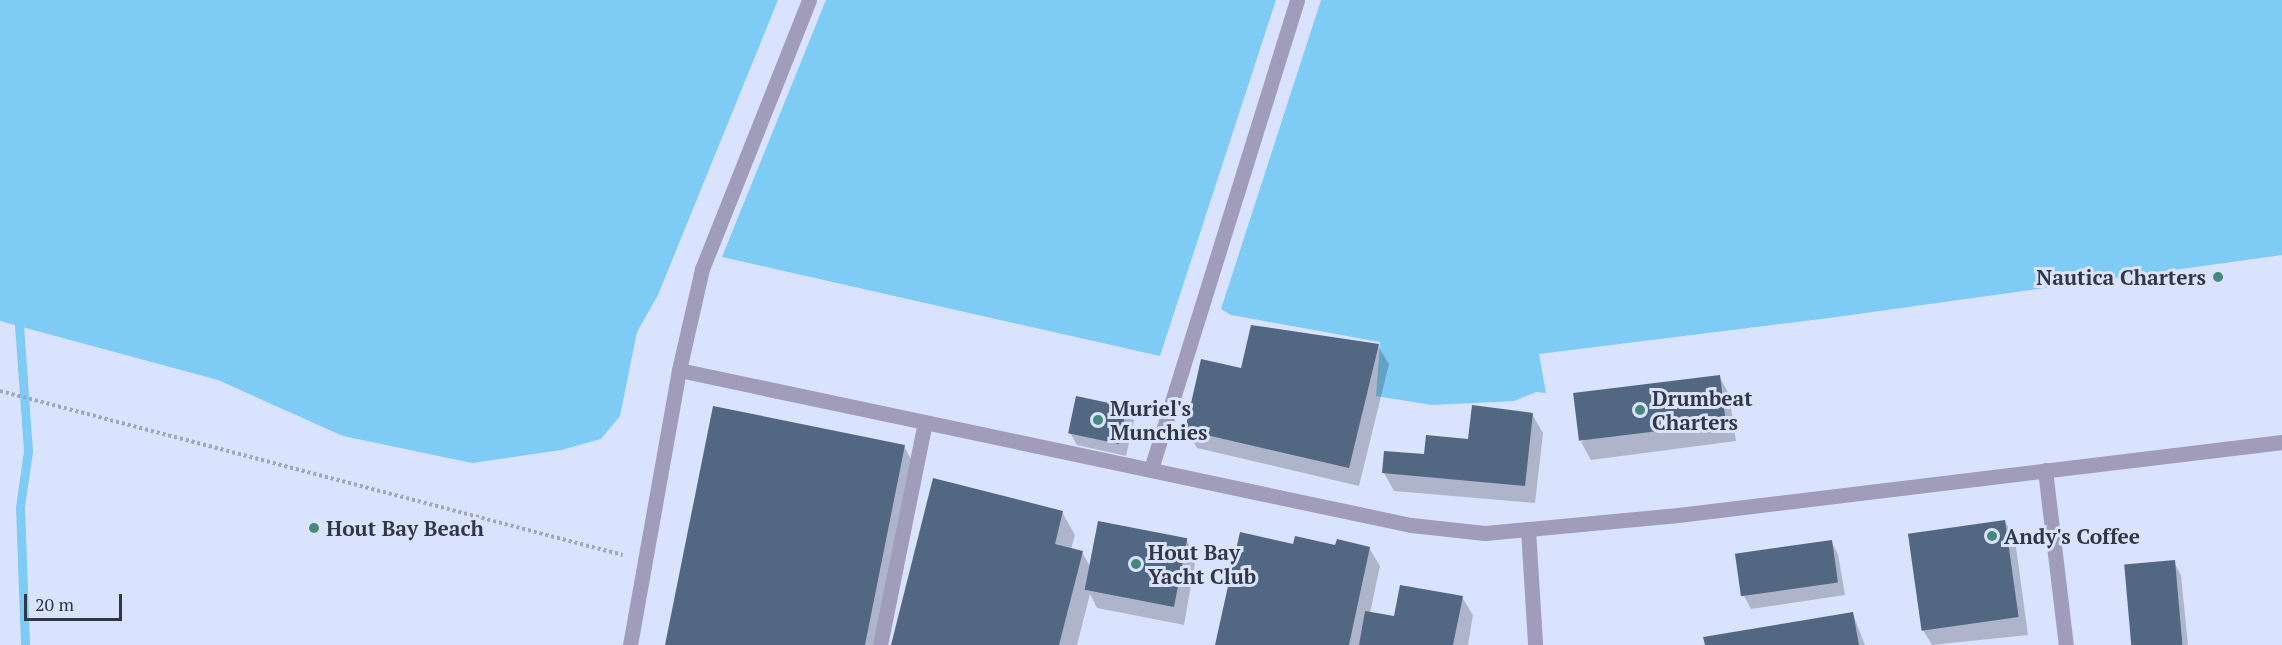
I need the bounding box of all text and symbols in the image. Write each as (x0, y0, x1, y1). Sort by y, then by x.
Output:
place label: Nautica Charters (2036, 264, 2206, 290)
marker: Nautica Charters (2211, 270, 2225, 284)
place label: Drumbeat Charters (1652, 385, 1753, 435)
place label: Muriel's Munchies (1110, 395, 1207, 445)
marker: Drumbeat Charters (1633, 403, 1647, 417)
marker: Muriel's Munchies (1091, 413, 1105, 427)
place label: Hout Bay Beach (326, 515, 484, 541)
marker: Hout Bay Beach (307, 521, 321, 535)
place label: Andy's Coffee (2004, 523, 2140, 549)
marker: Andy's Coffee (1985, 529, 1999, 543)
place label: Hout Bay Yacht Club (1148, 539, 1256, 589)
marker: Hout Bay Yacht Club (1129, 557, 1143, 571)
scale bar (27, 582, 124, 620)
text: 20 m (35, 592, 74, 616)

